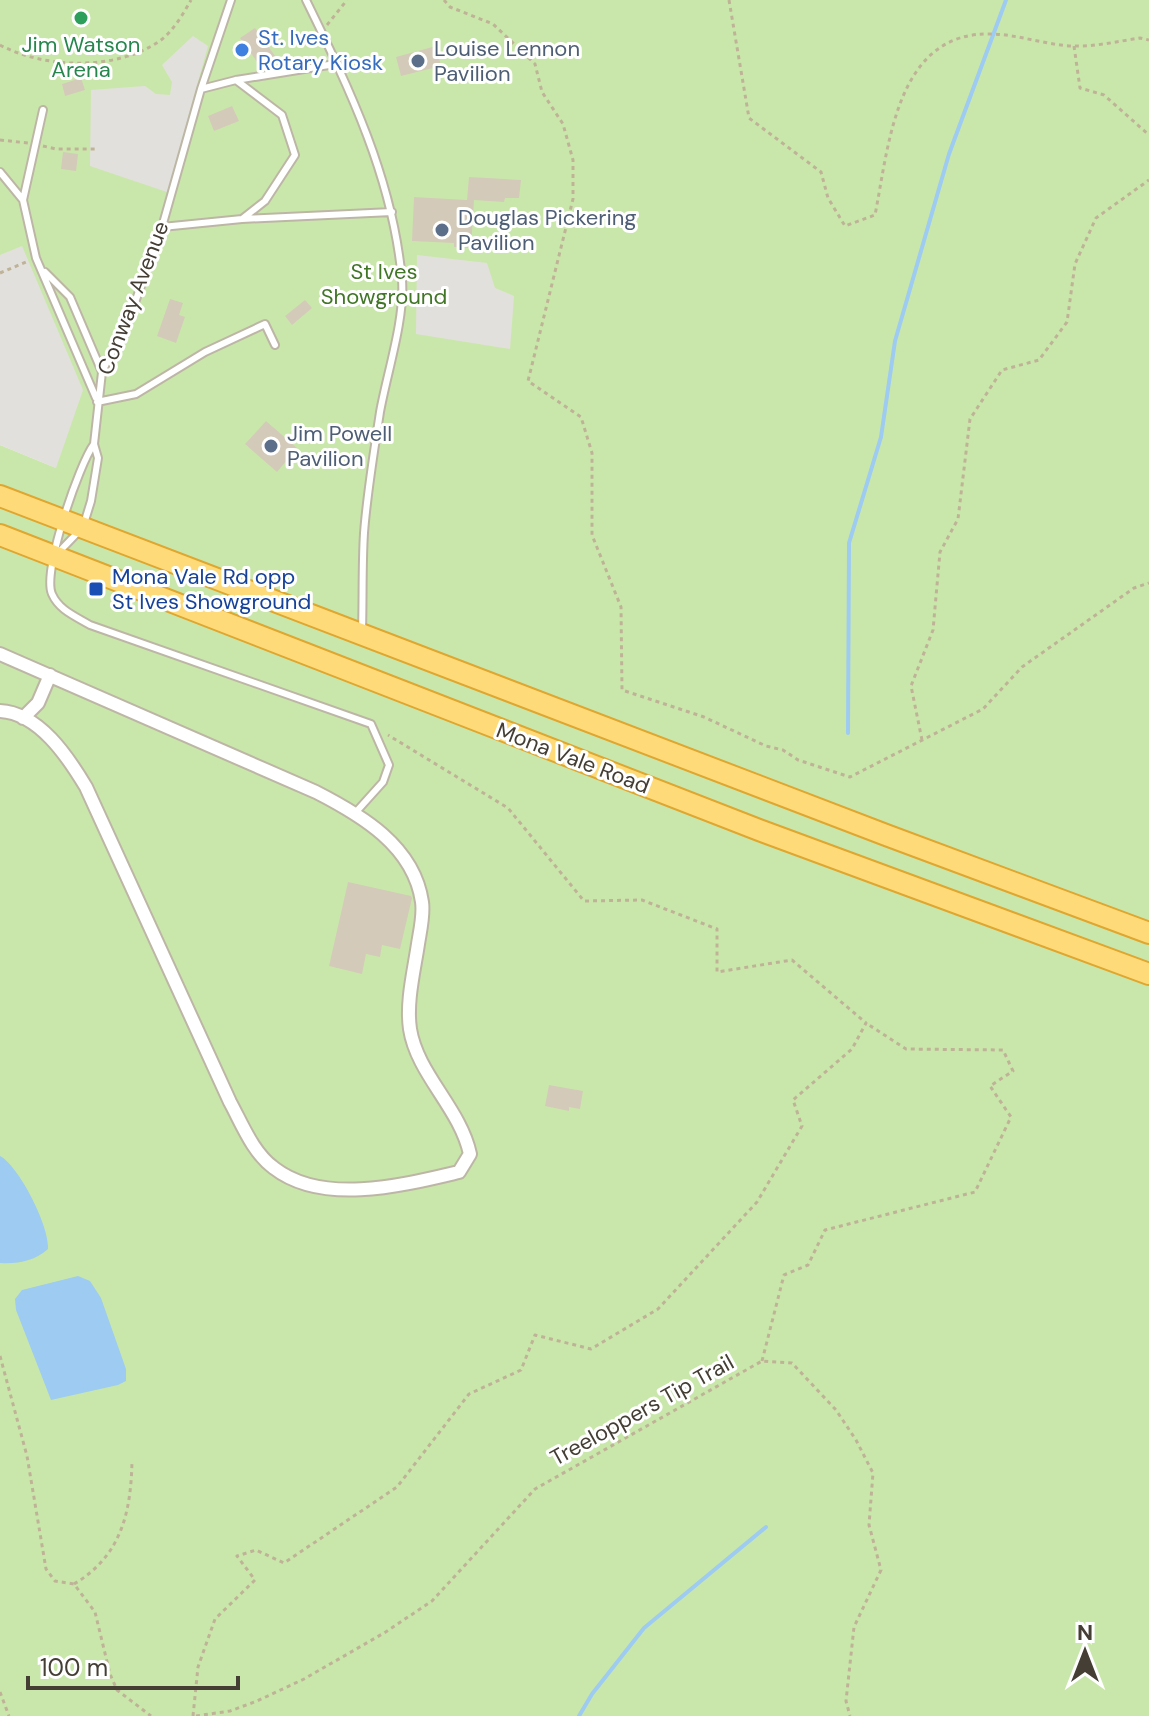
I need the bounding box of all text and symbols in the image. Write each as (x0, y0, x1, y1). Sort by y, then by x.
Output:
marker: Jim Watson Arena (72, 9, 90, 27)
place label: St. Ives Rotary Kiosk (258, 23, 383, 77)
place label: Jim Watson Arena (22, 30, 140, 84)
place label: Louise Lennon Pavilion (434, 34, 580, 88)
marker: St. Ives Rotary Kiosk (233, 41, 251, 59)
marker: Louise Lennon Pavilion (409, 52, 427, 70)
place label: Douglas Pickering Pavilion (458, 203, 637, 257)
street label: Conway Avenue (90, 217, 176, 379)
marker: Douglas Pickering Pavilion (433, 221, 451, 239)
park label: St Ives Showground (321, 257, 447, 311)
place label: Jim Powell Pavilion (287, 419, 392, 473)
marker: Jim Powell Pavilion (262, 437, 280, 455)
place label: Mona Vale Rd opp St Ives Showground (112, 562, 311, 616)
marker: Mona Vale Rd opp St Ives Showground (87, 580, 105, 598)
street label: Mona Vale Road (492, 715, 654, 801)
street label: Treeloppers Tip Trail (545, 1348, 739, 1472)
north arrow (1045, 1612, 1125, 1692)
text: N (1077, 1618, 1093, 1647)
scale bar (28, 1640, 238, 1690)
text: 100 m (40, 1652, 108, 1683)

